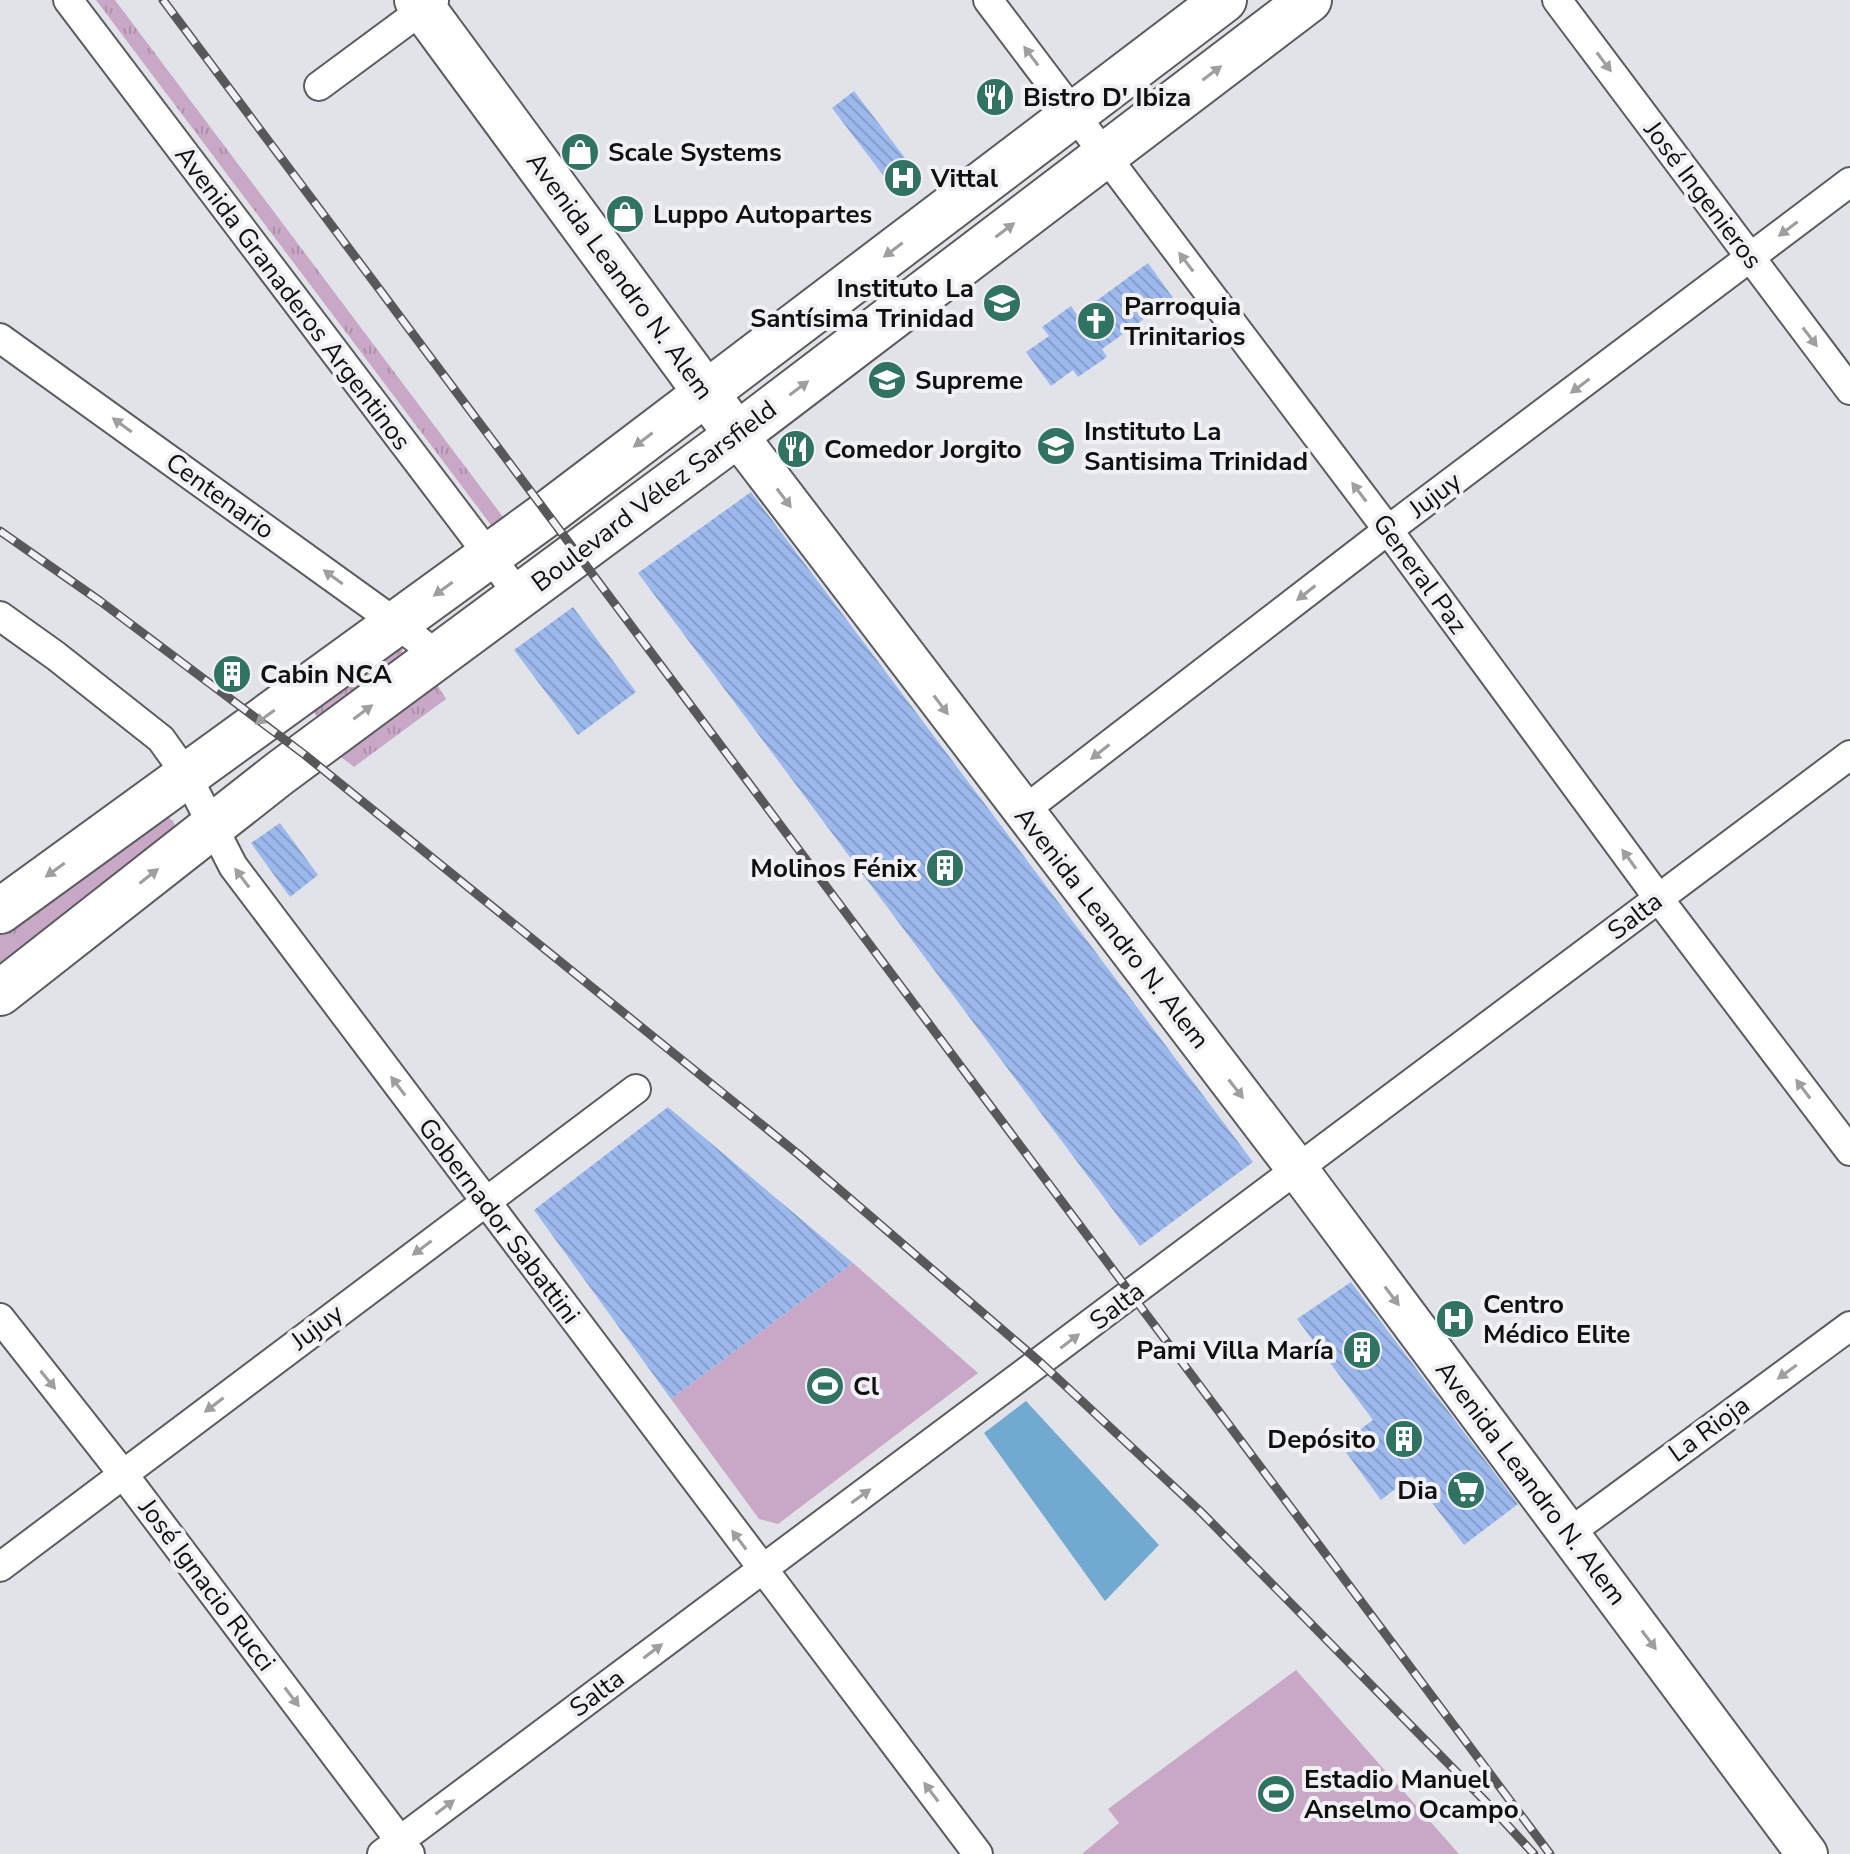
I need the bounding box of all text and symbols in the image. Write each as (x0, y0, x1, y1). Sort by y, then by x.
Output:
one-way arrow (1023, 46, 1039, 67)
one-way arrow (1595, 52, 1611, 73)
one-way arrow (1202, 65, 1222, 81)
restaurant icon: Bistro D' Ibiza (974, 76, 1016, 118)
place label: Bistro D' Ibiza (1023, 80, 1191, 115)
street label: José Ingenieros (1635, 113, 1770, 276)
shop icon: Scale Systems (559, 131, 601, 173)
place label: Scale Systems (608, 135, 782, 170)
street label: Avenida Granaderos Argentinos (167, 139, 419, 457)
street label: Avenida Leandro N. Alem (518, 145, 722, 407)
hospital icon: Vittal (882, 157, 924, 199)
place label: Vittal (930, 161, 999, 196)
shop icon: Luppo Autopartes (604, 193, 646, 235)
place label: Luppo Autopartes (653, 197, 872, 232)
one-way arrow (1778, 221, 1798, 237)
one-way arrow (995, 223, 1015, 239)
one-way arrow (883, 241, 903, 257)
one-way arrow (1178, 251, 1194, 272)
place label: Instituto La Santísima Trinidad (750, 271, 974, 336)
school or university icon: Instituto La Santísima Trinidad (981, 282, 1023, 324)
place label: Parroquia Trinitarios (1124, 289, 1245, 354)
church icon: Parroquia Trinitarios (1075, 300, 1117, 342)
one-way arrow (1802, 327, 1818, 348)
school or university icon: Supreme (866, 359, 908, 401)
place label: Supreme (915, 363, 1023, 398)
one-way arrow (1570, 377, 1590, 393)
one-way arrow (788, 381, 809, 397)
street label: Boulevard Vélez Sarsfield (524, 392, 784, 600)
place label: Instituto La Santisima Trinidad (1084, 414, 1308, 479)
one-way arrow (111, 417, 133, 433)
school or university icon: Instituto La Santisima Trinidad (1035, 425, 1077, 467)
restaurant icon: Comedor Jorgito (775, 428, 817, 470)
one-way arrow (633, 432, 653, 448)
place label: Comedor Jorgito (824, 432, 1022, 467)
street label: Centenario (159, 445, 281, 547)
street label: Jujuy (1401, 463, 1469, 527)
one-way arrow (1352, 481, 1367, 502)
one-way arrow (775, 487, 791, 508)
street label: General Paz (1365, 507, 1475, 641)
one-way arrow (322, 569, 344, 585)
one-way arrow (432, 581, 453, 596)
one-way arrow (1296, 585, 1316, 601)
building icon: Cabin NCA (211, 653, 253, 695)
place label: Cabin NCA (260, 657, 393, 692)
one-way arrow (932, 694, 948, 715)
one-way arrow (352, 705, 373, 720)
one-way arrow (254, 709, 275, 724)
one-way arrow (1090, 743, 1110, 759)
street label: Avenida Leandro N. Alem (1006, 800, 1218, 1056)
building icon: Molinos Fénix (924, 847, 966, 889)
one-way arrow (1622, 848, 1638, 869)
place label: Molinos Fénix (750, 851, 918, 886)
one-way arrow (45, 862, 65, 878)
one-way arrow (139, 868, 159, 884)
one-way arrow (235, 868, 251, 888)
street label: Salta (1600, 884, 1670, 948)
one-way arrow (391, 1076, 406, 1097)
one-way arrow (1227, 1078, 1243, 1099)
one-way arrow (1795, 1078, 1811, 1099)
street label: Gobernador Sabattini (410, 1111, 588, 1331)
one-way arrow (412, 1240, 432, 1256)
street label: Salta (1082, 1274, 1152, 1338)
one-way arrow (1384, 1286, 1400, 1306)
place label: Centro Médico Elite (1483, 1287, 1630, 1352)
street label: Jujuy (283, 1295, 351, 1359)
hospital icon: Centro Médico Elite (1434, 1298, 1476, 1340)
building icon: Pami Villa María (1341, 1329, 1383, 1371)
place label: Pami Villa María (1136, 1333, 1334, 1368)
one-way arrow (1060, 1334, 1080, 1350)
street label: Avenida Leandro N. Alem (1427, 1353, 1635, 1613)
one-way arrow (1777, 1364, 1797, 1380)
sports icon: Cl (804, 1365, 846, 1407)
one-way arrow (40, 1369, 57, 1390)
place label: Cl (853, 1369, 880, 1404)
street label: La Rioja (1661, 1388, 1757, 1470)
one-way arrow (204, 1396, 225, 1412)
building icon: Depósito (1383, 1418, 1425, 1460)
place label: Depósito (1267, 1422, 1376, 1457)
supermarket icon: Dia (1445, 1469, 1487, 1511)
place label: Dia (1397, 1473, 1438, 1508)
one-way arrow (851, 1489, 872, 1504)
street label: José Ignacio Rucci (130, 1491, 283, 1678)
one-way arrow (732, 1530, 748, 1550)
one-way arrow (1640, 1630, 1656, 1650)
one-way arrow (643, 1644, 663, 1660)
street label: Salta (562, 1661, 632, 1725)
one-way arrow (283, 1687, 299, 1707)
place label: Estadio Manuel Anselmo Ocampo (1304, 1762, 1519, 1827)
sports icon: Estadio Manuel Anselmo Ocampo (1255, 1773, 1297, 1815)
one-way arrow (923, 1782, 939, 1802)
one-way arrow (435, 1800, 455, 1816)

